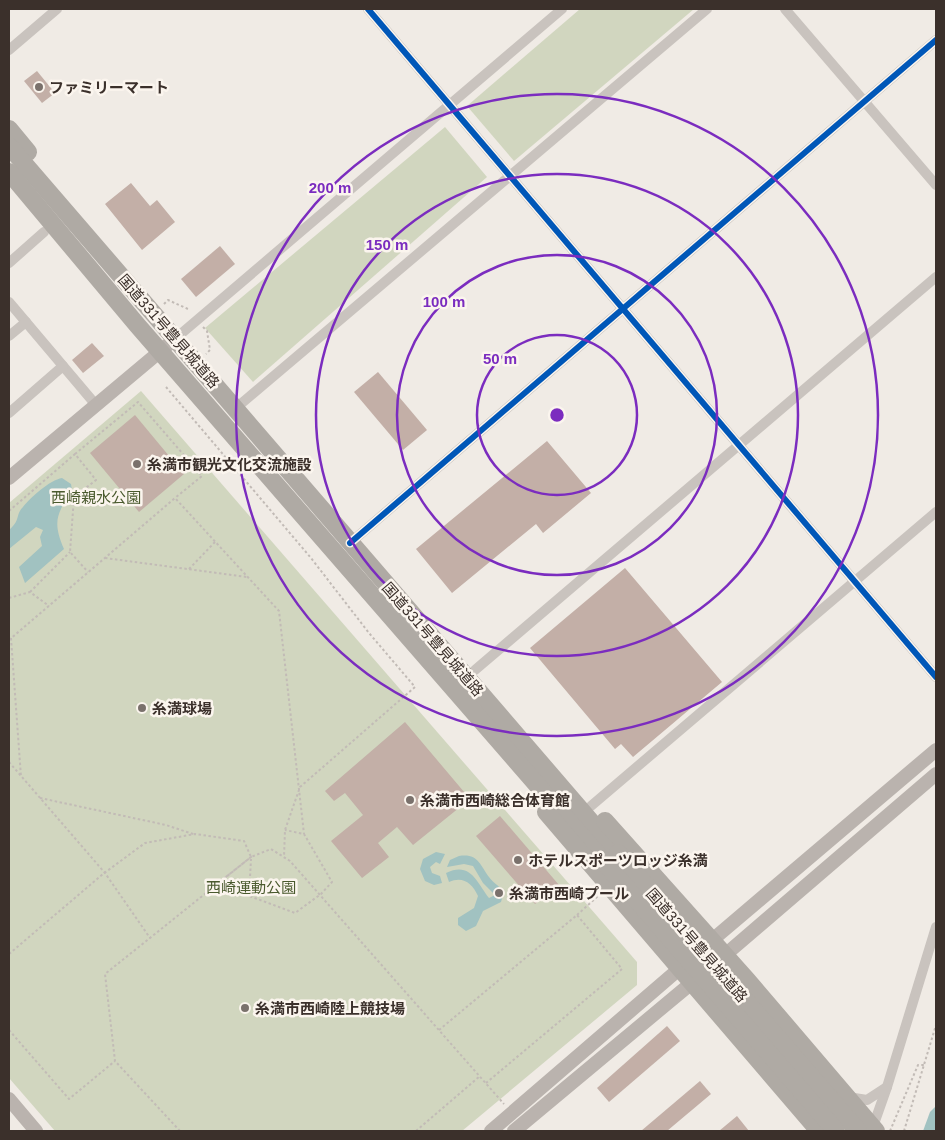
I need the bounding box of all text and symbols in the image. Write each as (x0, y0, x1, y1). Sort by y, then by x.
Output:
place label: ファミリーマート (49, 79, 169, 96)
marker: ファミリーマート (33, 81, 45, 93)
text: 200 m (309, 179, 351, 196)
text: 150 m (366, 236, 408, 253)
street label: 国道331号豊見城道路 (115, 271, 223, 391)
text: 100 m (423, 293, 465, 310)
text: 50 m (483, 350, 517, 367)
centre of rings (548, 406, 566, 424)
place label: 糸満市観光文化交流施設 (147, 456, 312, 473)
marker: 糸満市観光文化交流施設 (131, 458, 143, 470)
park label: 西崎親水公園 (51, 489, 141, 506)
street label: 国道331号豊見城道路 (379, 579, 487, 699)
place label: 糸満球場 (152, 700, 212, 717)
marker: 糸満球場 (136, 702, 148, 714)
place label: 糸満市西崎総合体育館 (420, 792, 570, 809)
marker: 糸満市西崎総合体育館 (404, 794, 416, 806)
place label: ホテルスポーツロッジ糸満 (528, 852, 708, 869)
marker: ホテルスポーツロッジ糸満 (512, 854, 524, 866)
park label: 西崎運動公園 (206, 879, 296, 896)
place label: 糸満市西崎プール (509, 885, 629, 902)
street label: 国道331号豊見城道路 (643, 885, 751, 1005)
marker: 糸満市西崎プール (493, 887, 505, 899)
place label: 糸満市西崎陸上競技場 (255, 1000, 405, 1017)
marker: 糸満市西崎陸上競技場 (239, 1002, 251, 1014)

